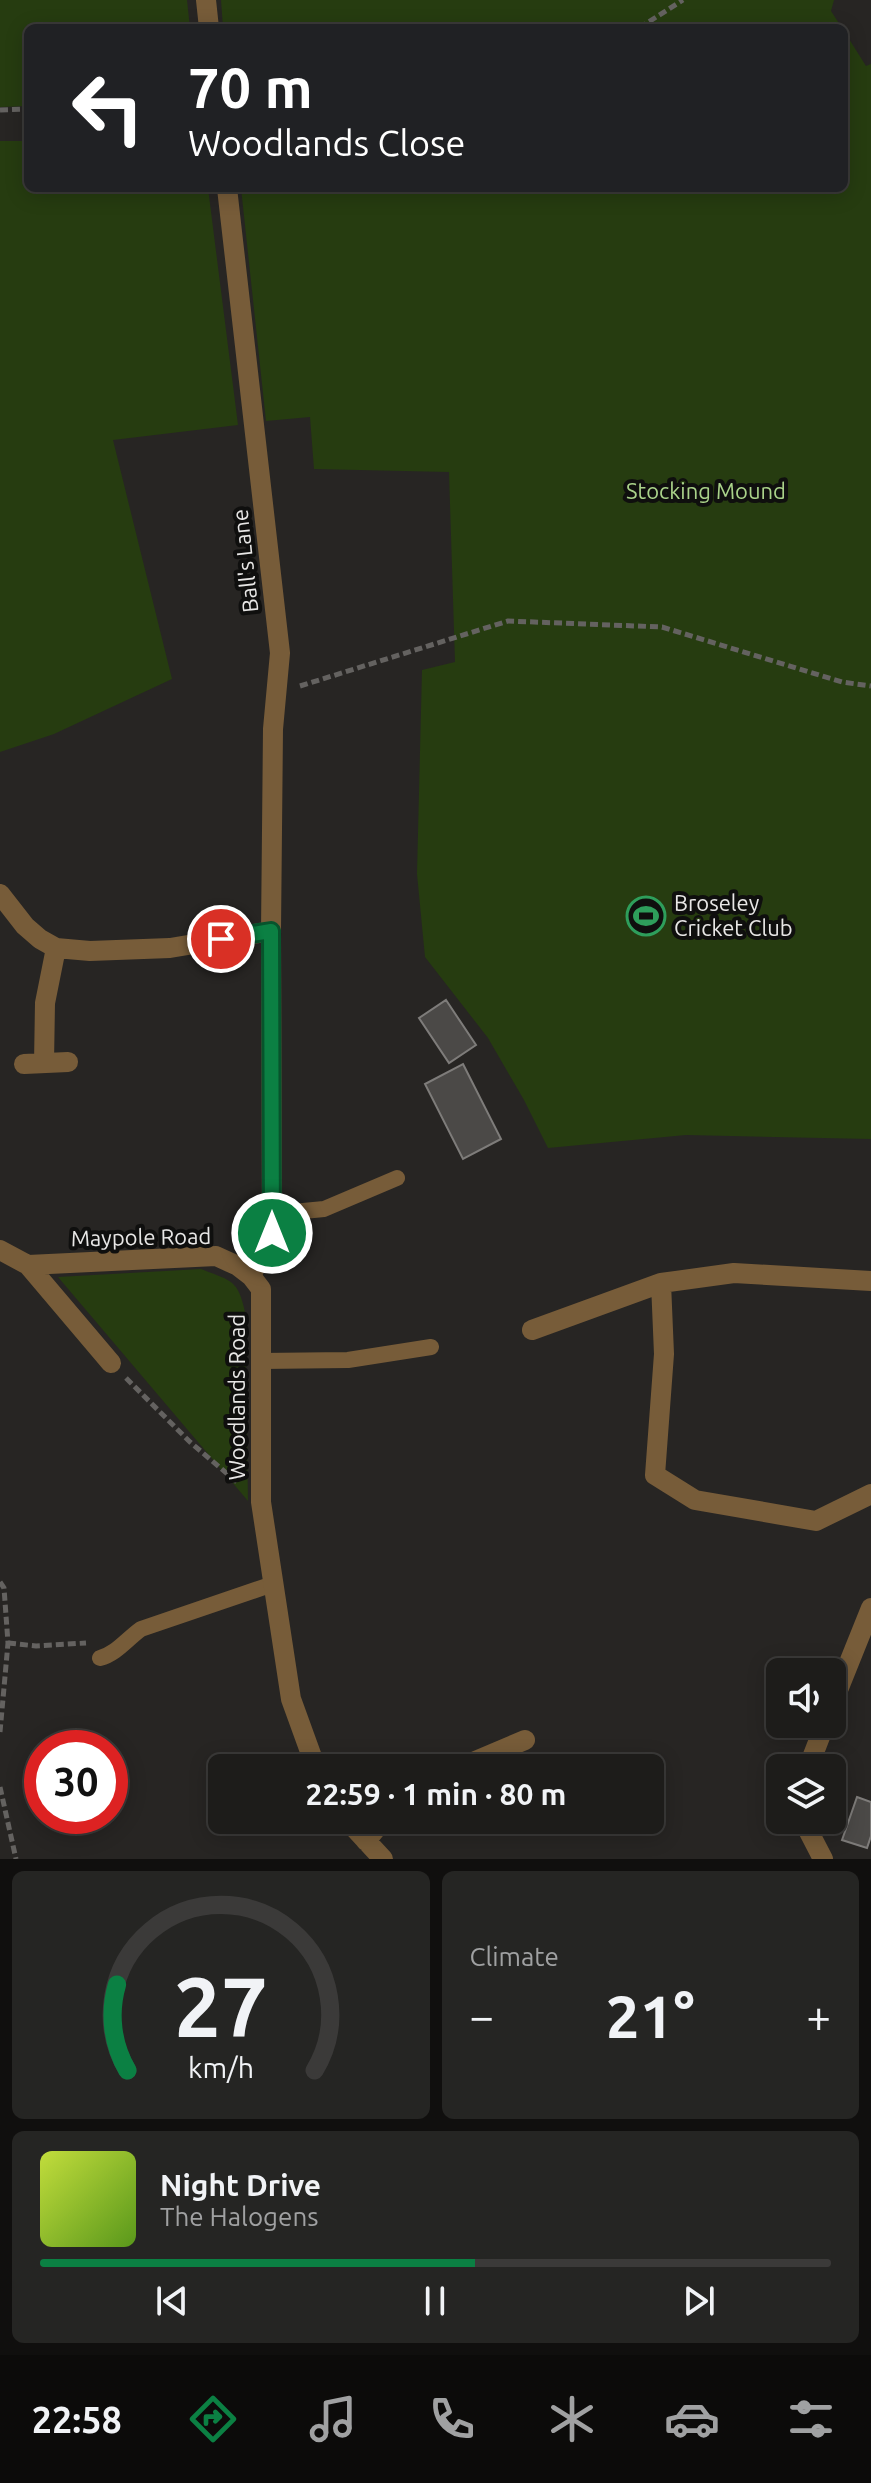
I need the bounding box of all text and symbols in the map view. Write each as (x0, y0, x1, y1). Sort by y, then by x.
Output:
icon: left (56, 56, 160, 160)
text: 70 m (188, 56, 313, 119)
text: Woodlands Close (188, 122, 466, 163)
park label: Stocking Mound (626, 478, 786, 503)
street label: Ball's Lane (227, 508, 262, 614)
place label: Broseley Cricket Club (674, 890, 793, 940)
sports icon: Broseley Cricket Club (625, 895, 667, 937)
pin (187, 905, 255, 973)
icon: arrive (199, 917, 243, 961)
position arrow (230, 1191, 314, 1275)
street label: Maypole Road (71, 1223, 211, 1250)
street label: Woodlands Road (224, 1314, 249, 1480)
map controls (766, 1658, 846, 1834)
button: sound (766, 1658, 846, 1738)
speed limit sign: 30 (24, 1730, 128, 1834)
button: layers (766, 1754, 846, 1834)
text: 22:59 · 1 min · 80 m (306, 1777, 566, 1811)
text: Climate (470, 1942, 559, 1971)
text: 27 (174, 1959, 268, 2053)
text: 21° (606, 1982, 695, 2049)
text: − (470, 1991, 494, 2040)
text: + (806, 1991, 831, 2040)
text: km/h (188, 2051, 254, 2083)
text: Night Drive (160, 2168, 321, 2202)
text: The Halogens (160, 2202, 319, 2231)
icon: previous (150, 2279, 194, 2323)
icon: pause (413, 2279, 457, 2323)
icon: next (677, 2279, 721, 2323)
icon: directions (185, 2391, 241, 2447)
icon: music (305, 2391, 361, 2447)
icon: phone (424, 2391, 480, 2447)
icon: climate (544, 2391, 600, 2447)
icon: car (664, 2391, 720, 2447)
icon: filters (783, 2391, 839, 2447)
text: 22:58 (32, 2399, 122, 2440)

